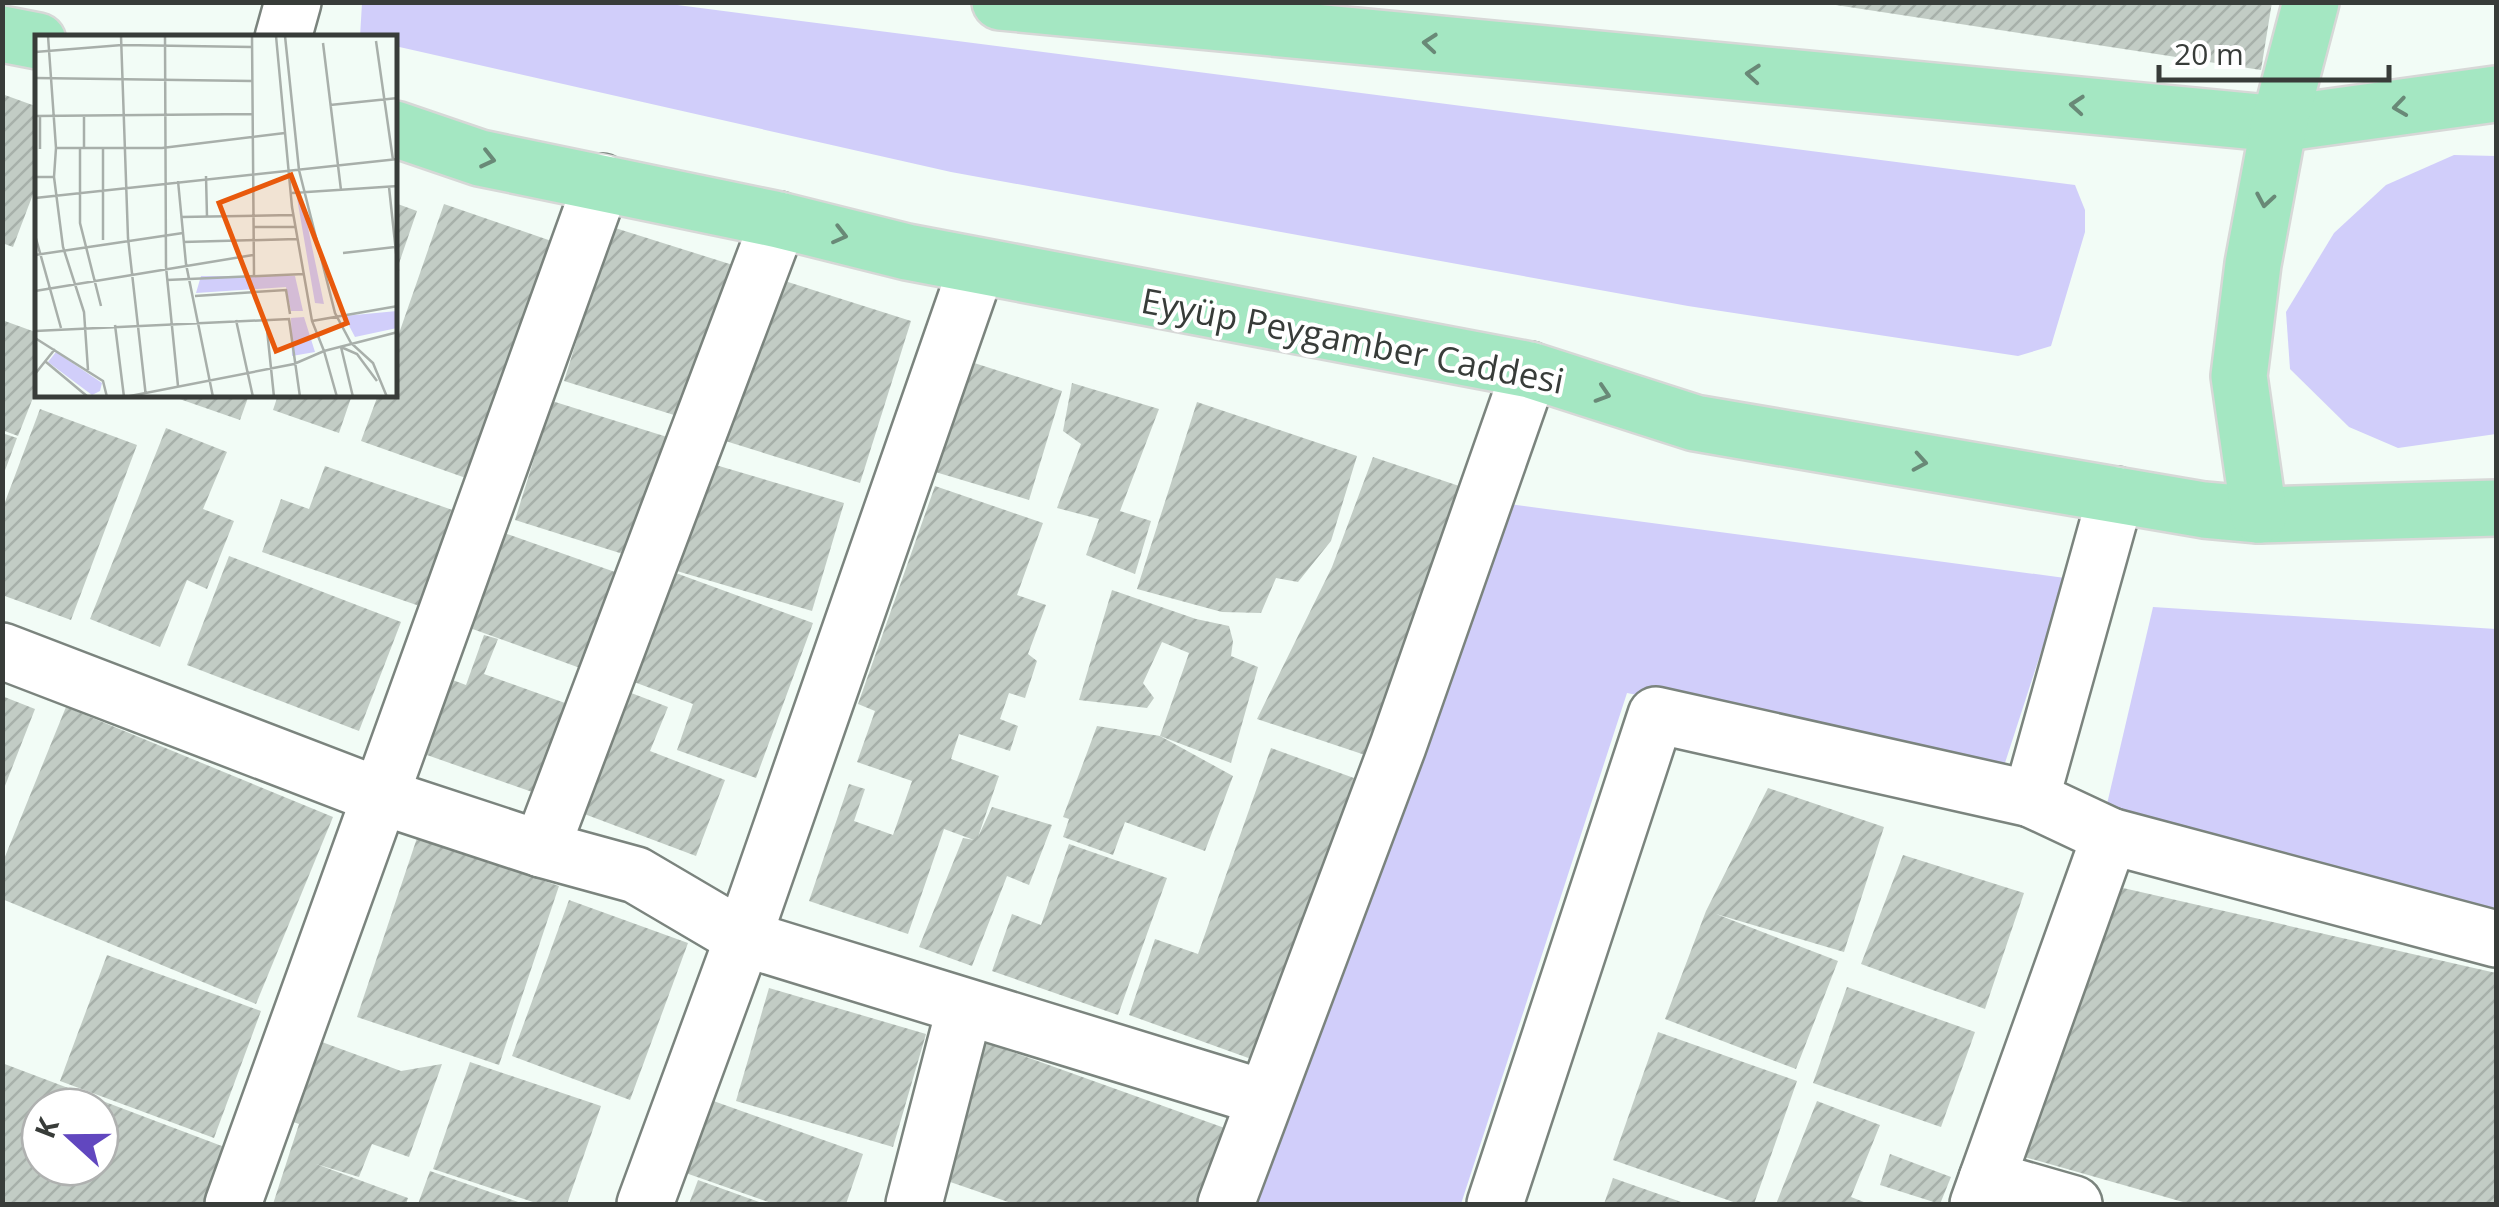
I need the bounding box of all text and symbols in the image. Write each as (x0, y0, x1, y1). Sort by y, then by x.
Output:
scale bar (2159, 20, 2389, 82)
one-way arrow (1421, 33, 1437, 55)
text: 20 m (2174, 33, 2244, 74)
inset map (35, 35, 398, 398)
one-way arrow (1745, 64, 1761, 85)
one-way arrow (2069, 94, 2085, 116)
one-way arrow (2392, 96, 2408, 117)
one-way arrow (479, 147, 496, 168)
one-way arrow (2255, 191, 2276, 208)
one-way arrow (831, 223, 848, 244)
street label: Eyyüp Peygamber Caddesi (1138, 276, 1568, 404)
one-way arrow (1593, 382, 1610, 402)
one-way arrow (1912, 451, 1928, 472)
north arrow (20, 1087, 120, 1187)
text: K (25, 1112, 67, 1143)

